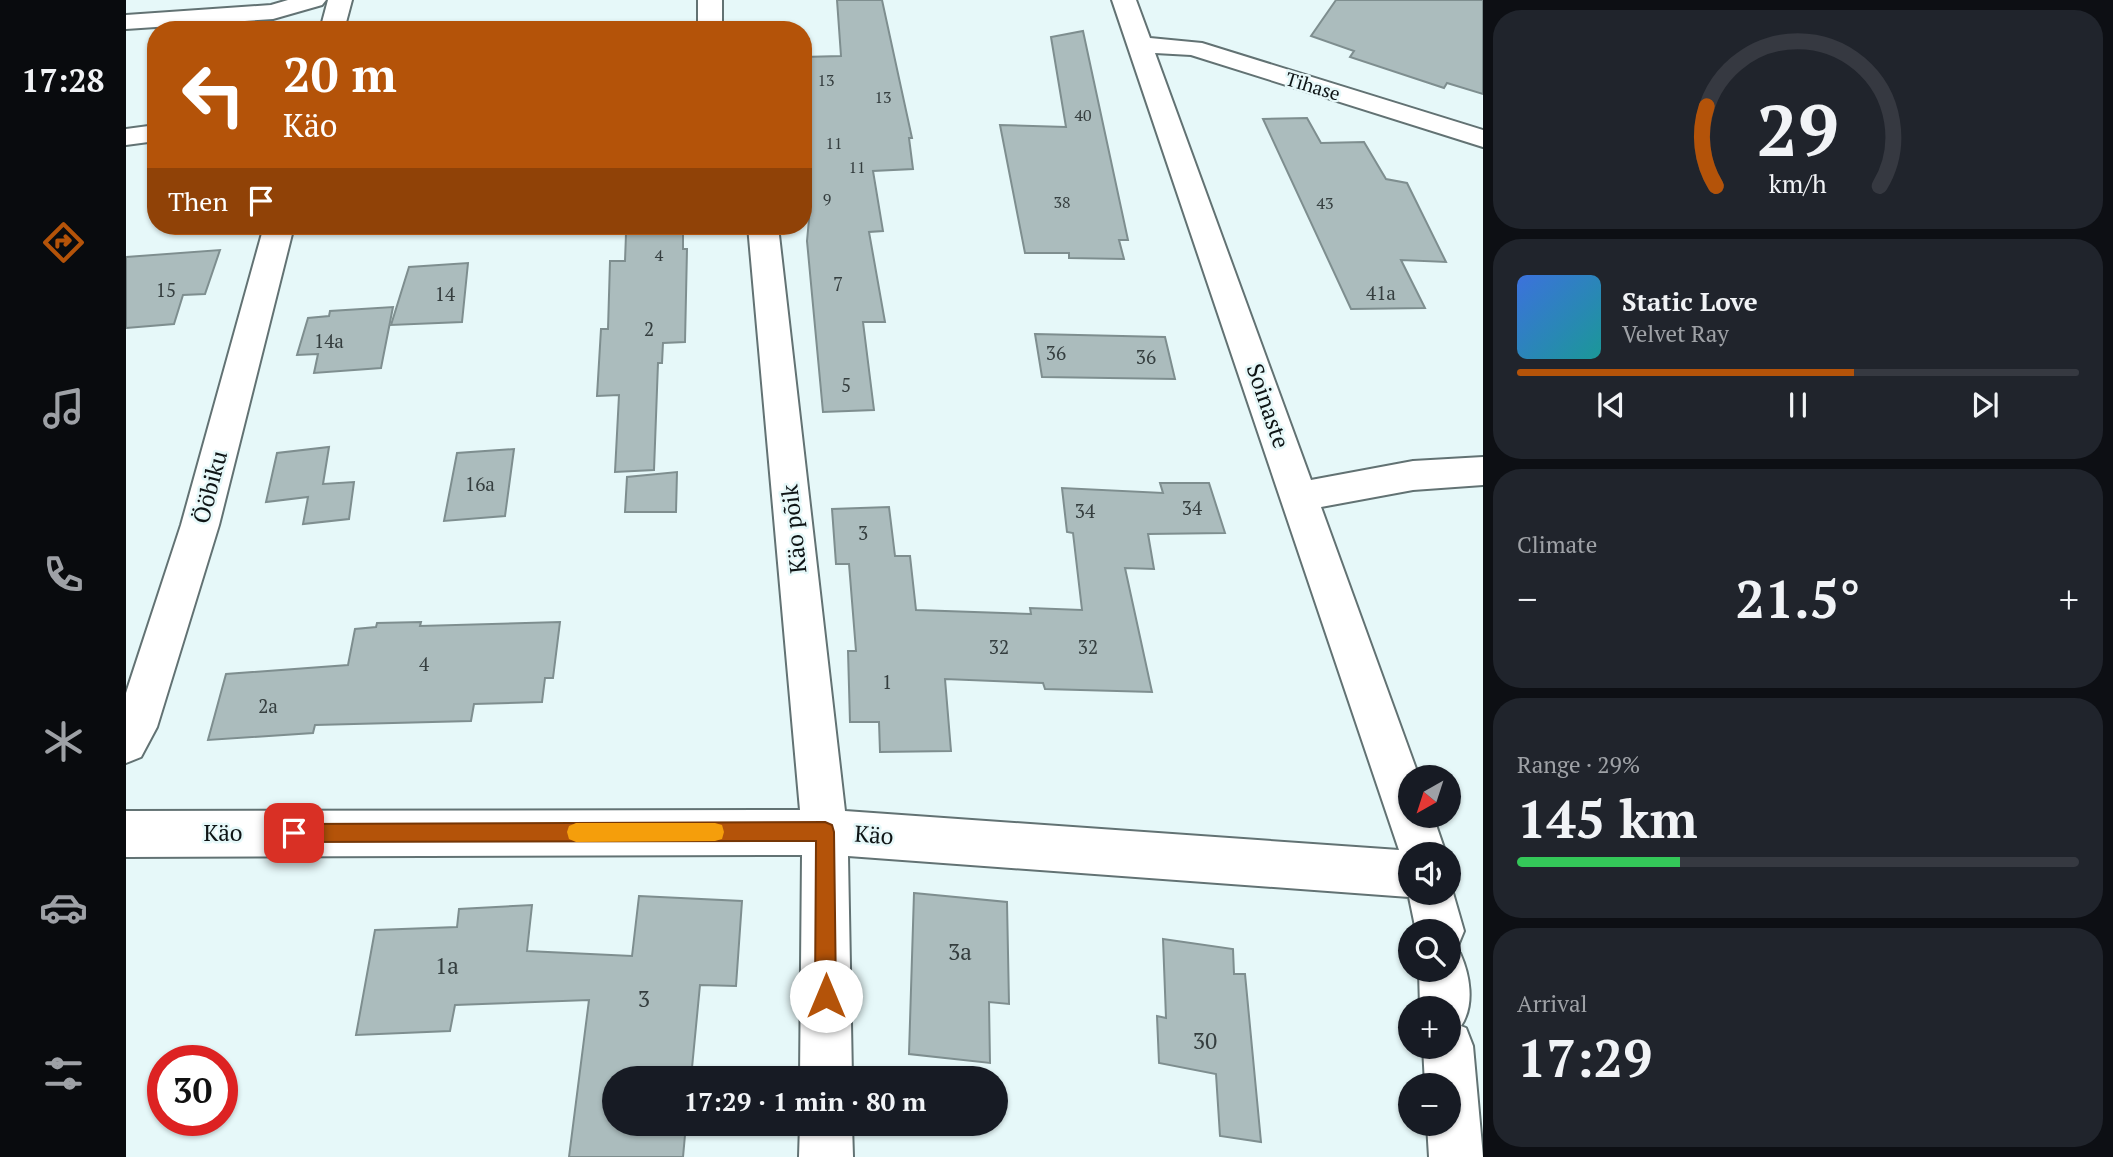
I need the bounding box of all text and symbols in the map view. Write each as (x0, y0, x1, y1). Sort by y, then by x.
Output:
text: 20 m (283, 41, 397, 106)
icon: left (168, 49, 259, 140)
text: 17:28 (21, 59, 105, 101)
street label: Tihase (1283, 65, 1344, 106)
house number: 13 (817, 69, 835, 91)
text: 29 (1757, 80, 1839, 177)
house number: 13 (874, 86, 892, 108)
text: Käo (283, 104, 338, 146)
house number: 40 (1074, 104, 1092, 126)
house number: 11 (825, 132, 843, 154)
house number: 11 (848, 156, 866, 178)
text: km/h (1769, 167, 1827, 200)
icon: arrive (242, 182, 280, 220)
text: Then (168, 184, 228, 218)
house number: 9 (823, 188, 831, 210)
house number: 38 (1053, 191, 1071, 213)
house number: 43 (1316, 192, 1334, 214)
icon: directions (39, 218, 88, 267)
house number: 4 (655, 244, 664, 266)
house number: 7 (833, 271, 843, 296)
house number: 15 (156, 277, 176, 302)
house number: 41a (1366, 280, 1396, 305)
house number: 14 (435, 281, 456, 306)
text: Static Love (1622, 284, 1758, 318)
house number: 2 (644, 316, 654, 341)
text: Velvet Ray (1622, 318, 1729, 349)
house number: 14a (314, 328, 344, 353)
house number: 36 (1046, 340, 1066, 365)
house number: 36 (1136, 344, 1156, 369)
street label: Soinaste (1240, 360, 1297, 452)
house number: 5 (841, 372, 851, 397)
icon: music (39, 384, 88, 433)
icon: previous (1592, 386, 1630, 424)
icon: pause (1779, 386, 1817, 424)
icon: next (1966, 386, 2004, 424)
street label: Ööbiku (185, 447, 234, 527)
house number: 16a (465, 471, 495, 496)
street label: Käo põik (773, 483, 814, 575)
house number: 34 (1182, 495, 1203, 520)
house number: 34 (1075, 498, 1096, 523)
house number: 3 (858, 520, 868, 545)
text: Climate (1517, 529, 1597, 560)
icon: phone (39, 550, 88, 599)
text: 21.5° (1735, 564, 1861, 633)
text: − (1517, 574, 1537, 624)
text: + (2059, 574, 2079, 624)
house number: 32 (989, 634, 1009, 659)
house number: 32 (1078, 634, 1098, 659)
house number: 4 (419, 651, 430, 676)
house number: 1 (882, 669, 892, 694)
house number: 2a (258, 693, 278, 718)
icon: climate (39, 717, 88, 766)
text: Range · 29% (1517, 749, 1640, 780)
north arrow (1398, 765, 1461, 828)
map controls (1398, 765, 1461, 1136)
text: 145 km (1517, 784, 1698, 853)
pin (264, 803, 324, 863)
icon: arrive (275, 814, 313, 852)
street label: Käo (203, 817, 243, 848)
street label: Käo (853, 818, 895, 851)
button: sound (1398, 842, 1461, 905)
icon: car (39, 883, 88, 932)
button: search (1398, 919, 1461, 982)
house number: 3a (948, 936, 972, 967)
house number: 1a (435, 950, 459, 981)
position arrow (789, 959, 863, 1033)
house number: 3 (638, 983, 650, 1014)
text: Arrival (1517, 988, 1588, 1019)
button: + (1398, 996, 1461, 1059)
text: 17:29 (1517, 1023, 1652, 1092)
house number: 30 (1193, 1025, 1217, 1056)
speed limit sign: 30 (147, 1045, 238, 1136)
icon: filters (39, 1049, 88, 1098)
button: − (1398, 1073, 1461, 1136)
text: 17:29 · 1 min · 80 m (684, 1084, 926, 1118)

